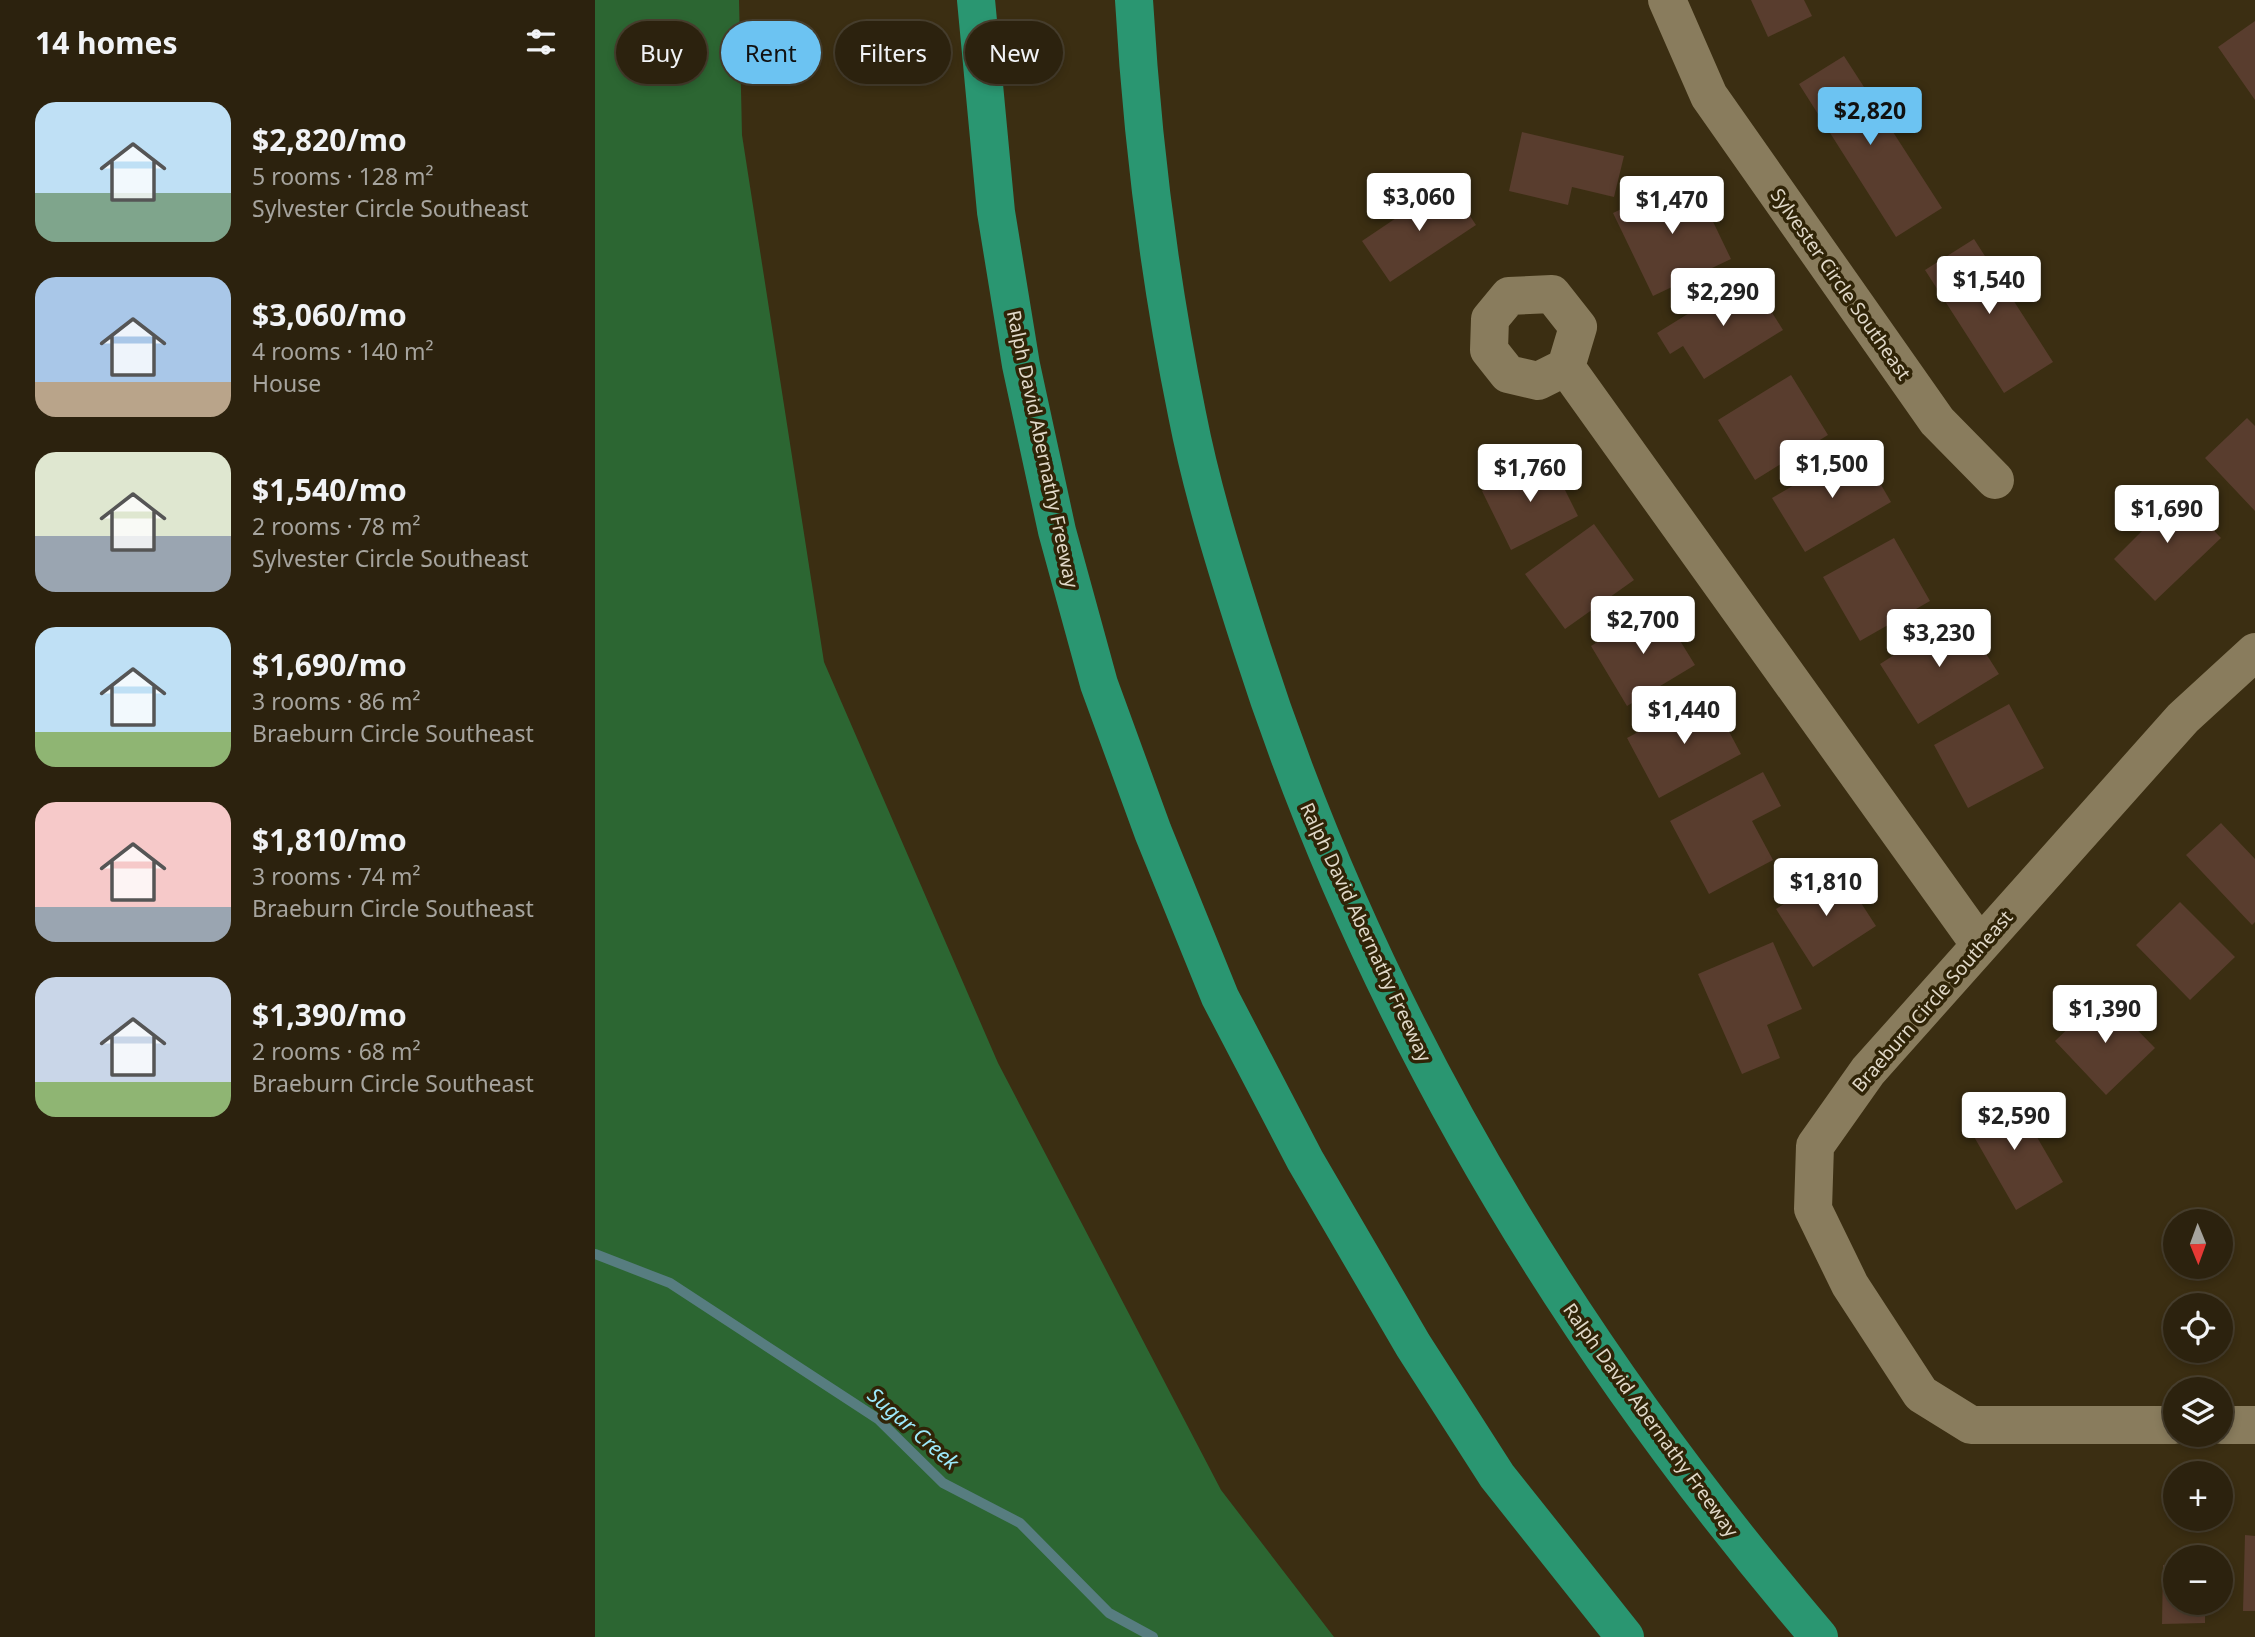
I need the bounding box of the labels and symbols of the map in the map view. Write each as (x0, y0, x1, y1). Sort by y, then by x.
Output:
pin: $2,820 (1813, 88, 1927, 147)
pin: $3,060 (1362, 174, 1476, 233)
pin: $1,470 (1615, 176, 1729, 236)
street label: Sylvester Circle Southeast (1765, 183, 1917, 385)
pin: $1,540 (1932, 256, 2046, 316)
pin: $2,290 (1666, 268, 1780, 328)
street label: Ralph David Abernathy Freeway (1001, 308, 1085, 590)
pin: $1,500 (1775, 440, 1889, 500)
pin: $1,760 (1473, 444, 1587, 504)
pin: $1,690 (2110, 486, 2224, 545)
pin: $2,700 (1586, 596, 1700, 656)
pin: $3,230 (1882, 610, 1996, 669)
pin: $1,440 (1627, 686, 1741, 746)
street label: Ralph David Abernathy Freeway (1294, 798, 1438, 1066)
pin: $1,810 (1769, 858, 1883, 918)
street label: Braeburn Circle Southeast (1846, 905, 2018, 1097)
pin: $1,390 (2048, 986, 2162, 1045)
pin: $2,590 (1957, 1092, 2071, 1152)
north arrow (2163, 1209, 2233, 1279)
street label: Ralph David Abernathy Freeway (1557, 1298, 1745, 1542)
water label: Sugar Creek (862, 1381, 966, 1477)

